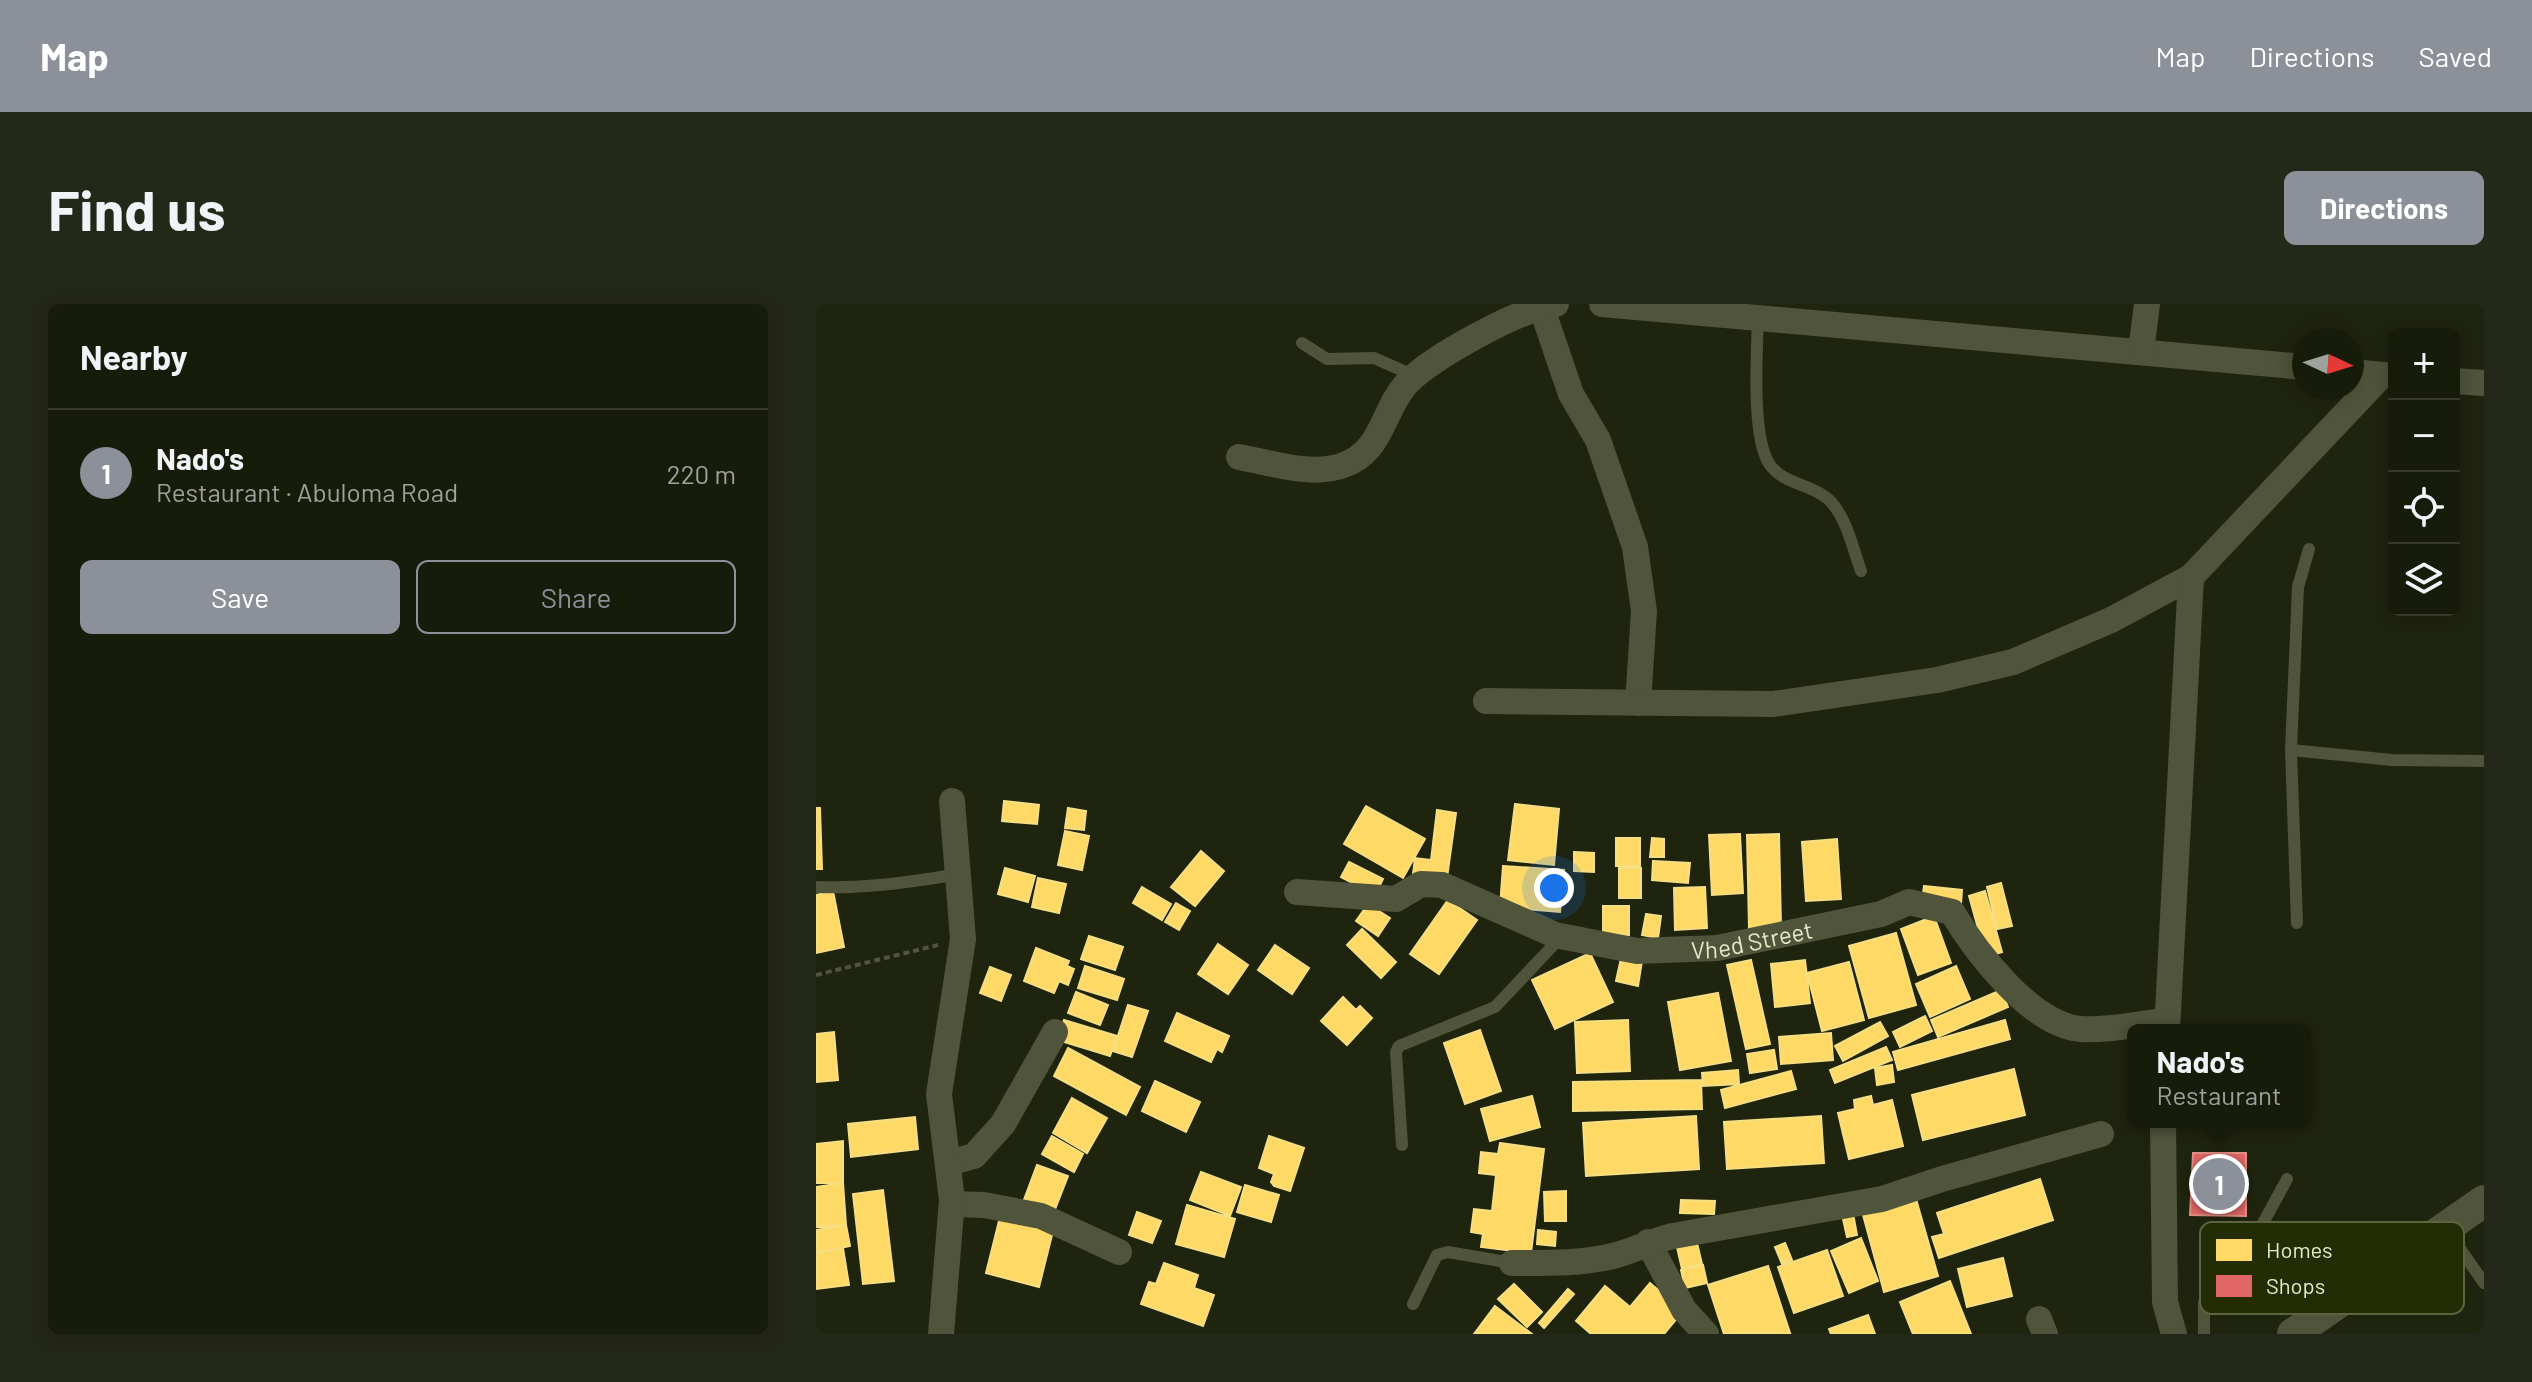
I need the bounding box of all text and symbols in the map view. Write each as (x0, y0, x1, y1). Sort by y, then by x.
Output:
text: Map (40, 33, 109, 79)
text: Map (2156, 39, 2205, 73)
text: Directions (2249, 39, 2375, 73)
text: Saved (2419, 39, 2492, 73)
button: Directions (2284, 171, 2484, 245)
text: Find us (48, 175, 226, 242)
north arrow (2292, 328, 2364, 400)
map controls (2388, 328, 2460, 616)
button: + (2388, 328, 2460, 400)
text: Nearby (80, 336, 188, 377)
button: − (2388, 400, 2460, 472)
text: Nado's (156, 440, 244, 476)
text: 1 (101, 458, 111, 489)
text: 220 m (667, 458, 736, 489)
button: locate (2388, 472, 2460, 544)
text: Restaurant · Abuloma Road (156, 476, 458, 507)
button: layers (2388, 544, 2460, 616)
button: Save (80, 560, 400, 634)
button: Share (416, 560, 736, 634)
your location (1534, 868, 1574, 908)
street label: Vhed Street (1690, 914, 1815, 963)
popup (2127, 1024, 2311, 1128)
text: Nado's (2157, 1043, 2245, 1079)
text: Restaurant (2157, 1079, 2281, 1110)
pin: 1 (2193, 1154, 2245, 1214)
legend (2200, 1222, 2464, 1314)
text: Homes (2266, 1236, 2333, 1262)
text: Shops (2266, 1272, 2325, 1298)

